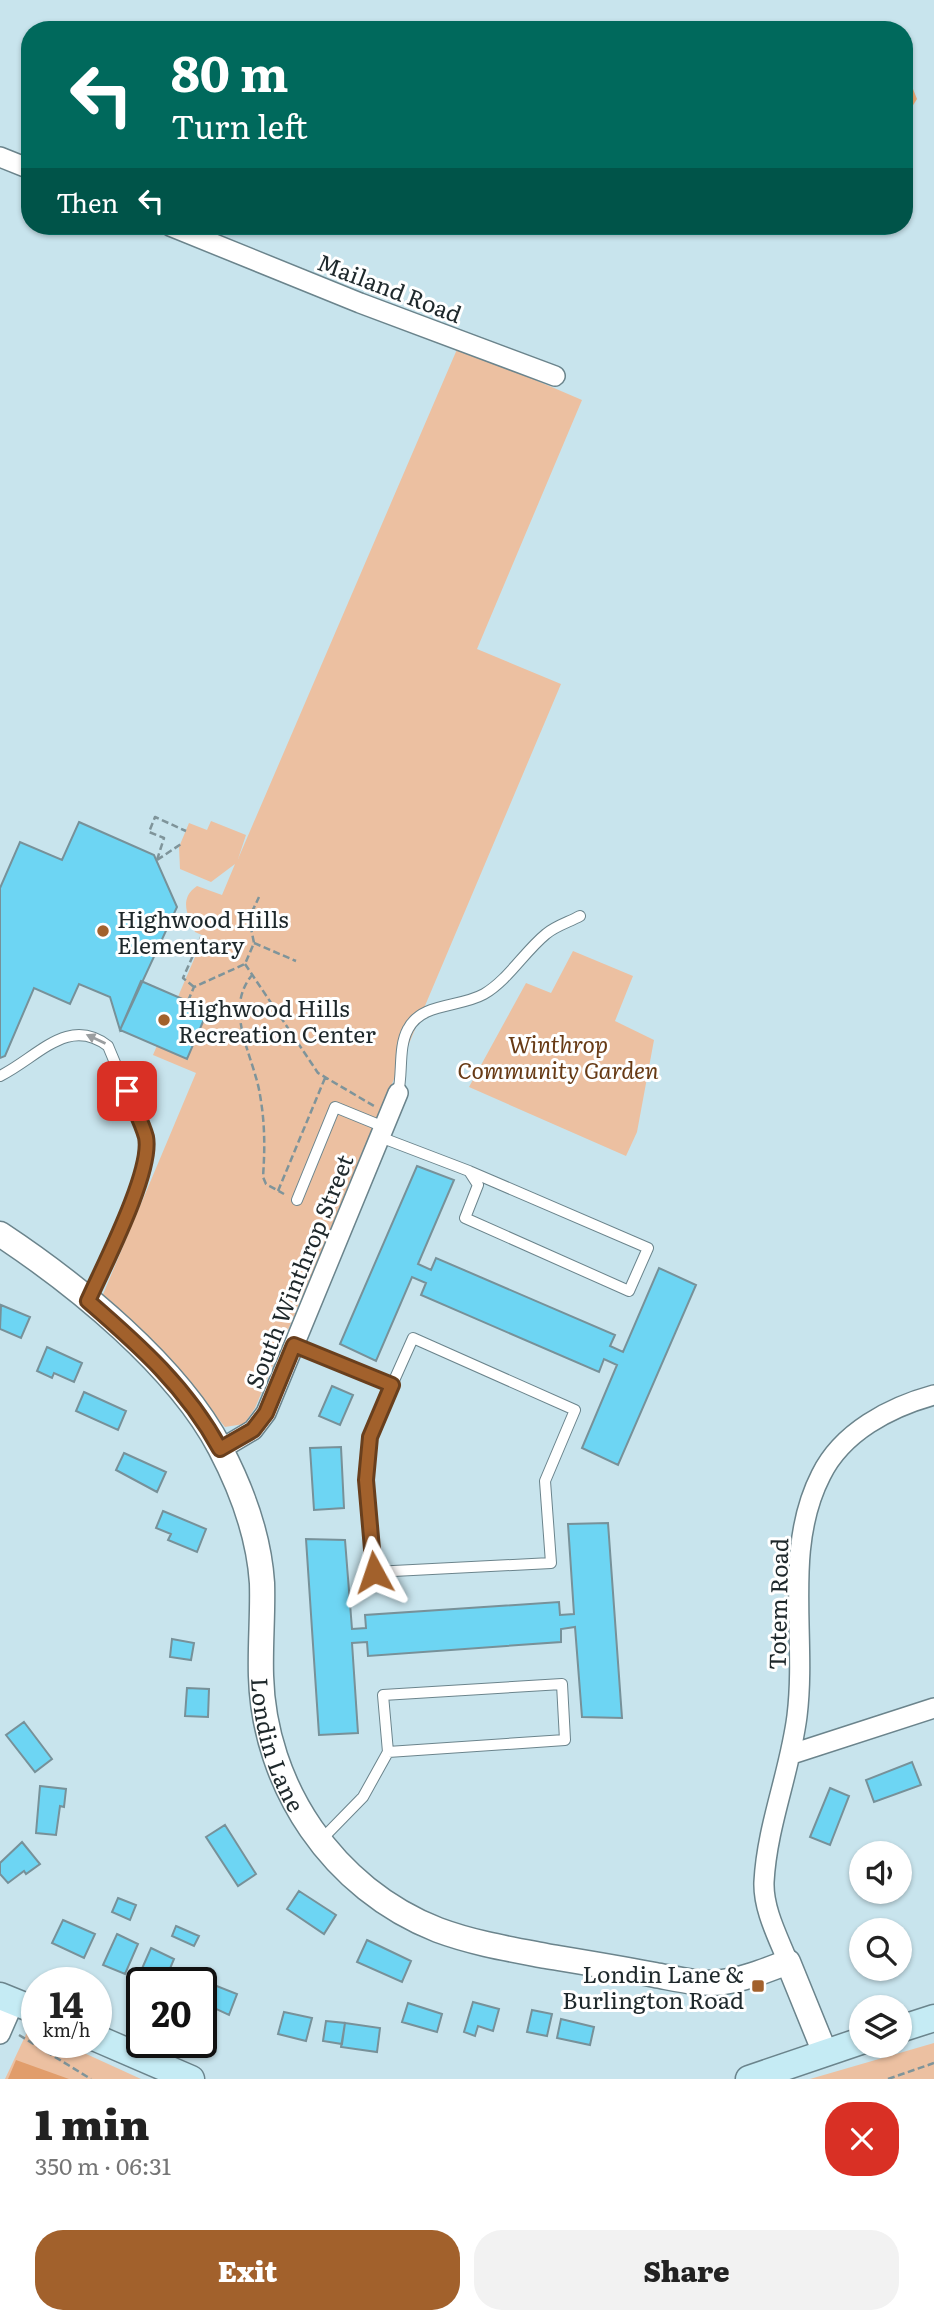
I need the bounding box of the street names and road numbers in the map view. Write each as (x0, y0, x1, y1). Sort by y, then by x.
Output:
street label: Mailand Road (313, 244, 467, 330)
street label: South Winthrop Street (235, 1148, 361, 1393)
street label: Totem Road (759, 1538, 795, 1670)
street label: Londin Lane (244, 1677, 314, 1818)

